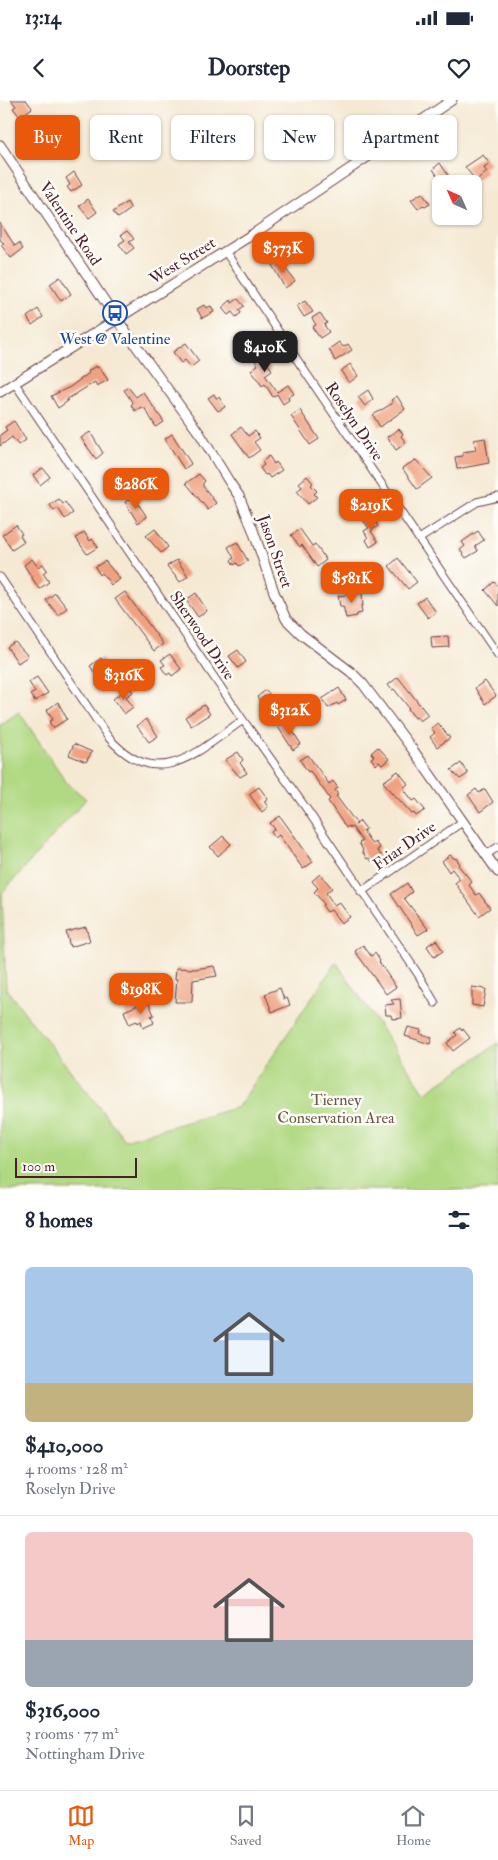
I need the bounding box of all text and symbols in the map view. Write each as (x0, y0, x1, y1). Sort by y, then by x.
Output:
text: 13:14 (25, 6, 61, 30)
icon: back (25, 54, 53, 82)
text: Doorstep (208, 54, 290, 82)
icon: heart (445, 54, 473, 82)
chip: Buy (15, 115, 80, 160)
chip: Rent (90, 115, 161, 160)
chip: Filters (171, 115, 254, 160)
chip: New (264, 115, 334, 160)
chip: Apartment (344, 115, 457, 160)
north arrow (432, 175, 482, 225)
map controls (432, 175, 482, 225)
street label: Valentine Road (35, 178, 106, 269)
pin: $373K (248, 232, 318, 274)
street label: West Street (145, 233, 219, 290)
text: $373K (263, 238, 303, 258)
bus stop icon: West @ Valentine (102, 300, 128, 326)
place label: West @ Valentine (59, 329, 171, 349)
pin: $410K (230, 330, 300, 373)
text: $410K (244, 337, 286, 357)
street label: Roselyn Drive (321, 378, 388, 465)
pin: $286K (101, 468, 171, 510)
text: $286K (114, 474, 158, 494)
pin: $219K (336, 488, 406, 531)
text: $219K (350, 495, 392, 515)
street label: Jason Street (252, 511, 297, 591)
pin: $581K (317, 562, 387, 604)
text: $581K (332, 568, 372, 588)
street label: Sherwood Drive (165, 587, 239, 684)
pin: $316K (89, 658, 159, 701)
text: $316K (104, 665, 144, 685)
pin: $312K (255, 694, 325, 736)
text: $312K (270, 700, 310, 720)
street label: Friar Drive (369, 817, 440, 875)
pin: $198K (106, 972, 176, 1015)
text: $198K (120, 979, 162, 999)
park label: Tierney Conservation Area (277, 1090, 395, 1128)
scale bar (15, 1155, 138, 1178)
text: 100 m (22, 1158, 55, 1175)
icon: filters (445, 1206, 473, 1234)
text: 8 homes (25, 1207, 93, 1234)
icon: home (204, 1299, 294, 1389)
text: $410,000 (25, 1432, 104, 1459)
text: 4 rooms · 128 m² (25, 1459, 128, 1479)
text: Roselyn Drive (25, 1479, 116, 1499)
icon: home (204, 1565, 294, 1655)
text: $316,000 (25, 1697, 100, 1724)
text: 3 rooms · 77 m² (25, 1724, 119, 1744)
text: Nottingham Drive (25, 1744, 145, 1764)
tab: Map (67, 1802, 95, 1849)
tab: Saved (230, 1802, 262, 1849)
tab: Home (396, 1802, 431, 1849)

